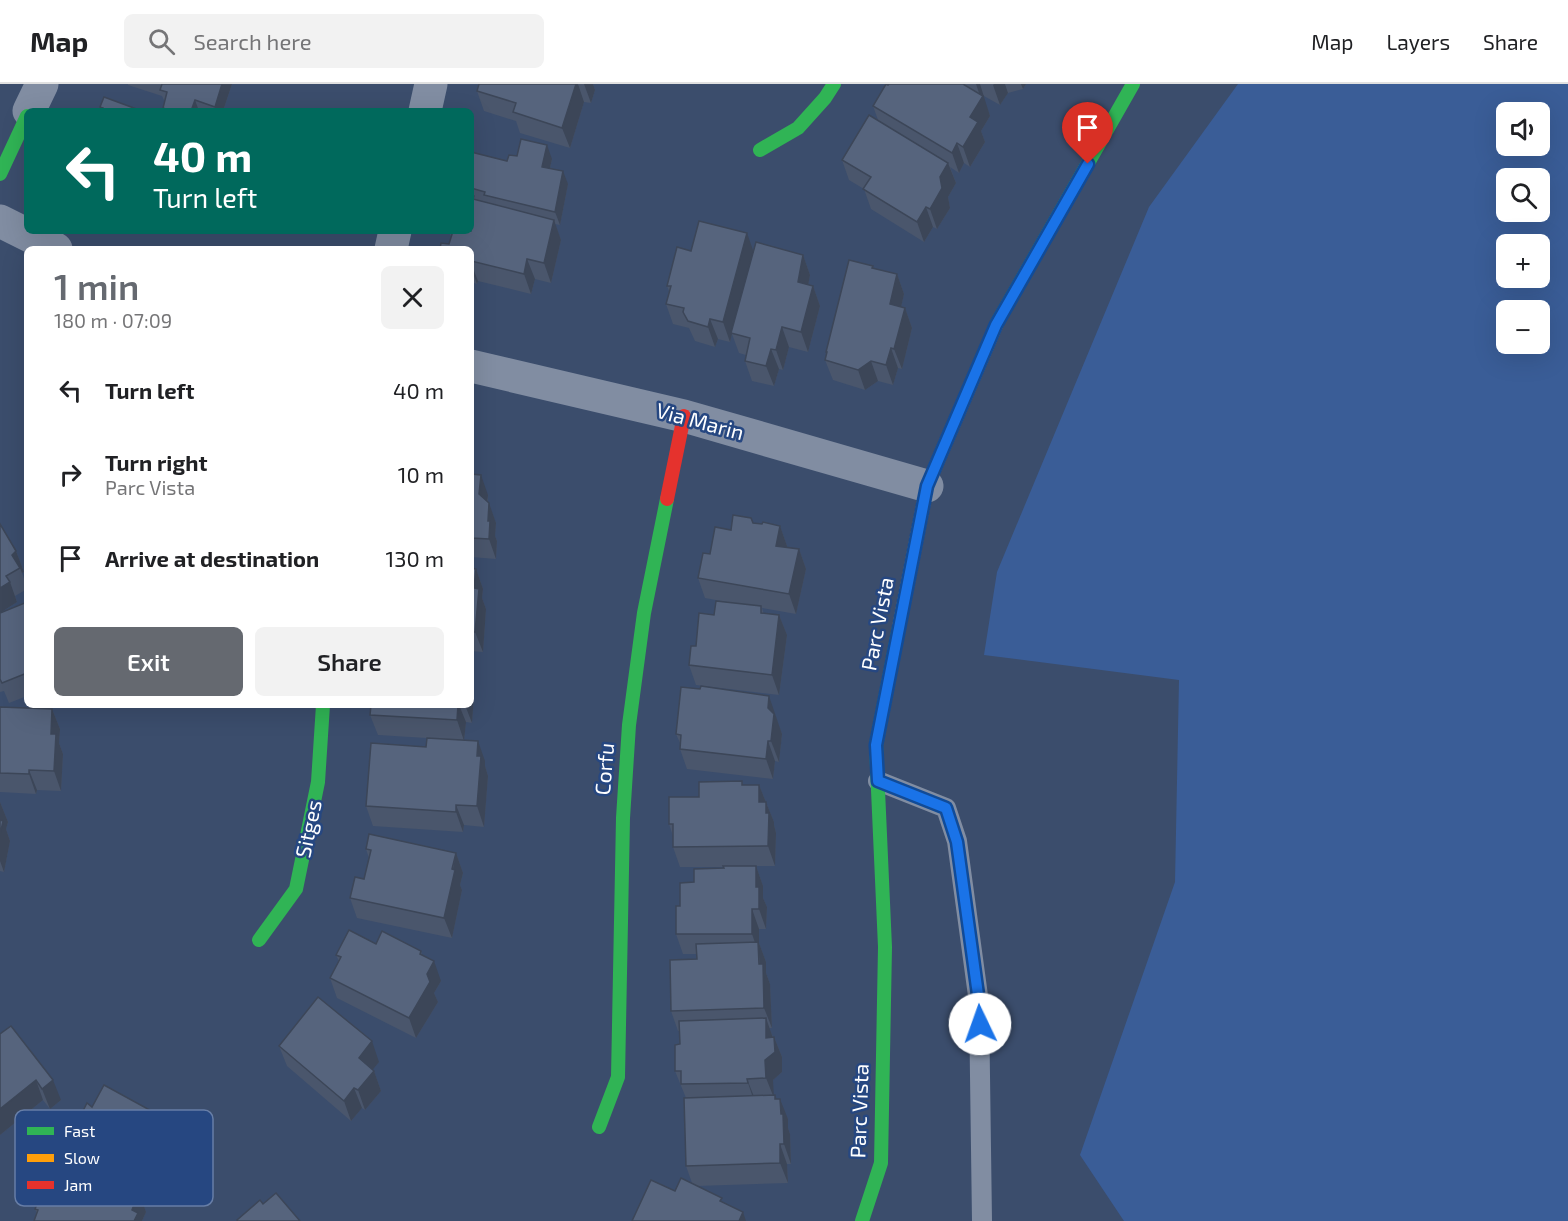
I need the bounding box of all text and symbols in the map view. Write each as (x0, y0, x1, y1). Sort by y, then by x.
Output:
search box (124, 14, 544, 68)
text: Map (30, 24, 88, 58)
icon: search (145, 25, 178, 58)
text: Search here (193, 28, 312, 54)
text: Map (1311, 29, 1353, 54)
text: Layers (1386, 29, 1450, 54)
text: Share (1483, 29, 1538, 54)
pin (1062, 102, 1113, 164)
map controls (1496, 102, 1550, 354)
button: sound (1496, 102, 1550, 156)
icon: arrive (1071, 111, 1104, 144)
text: 40 m (153, 130, 252, 180)
icon: left (54, 132, 132, 210)
button: search (1496, 168, 1550, 222)
text: Turn left (153, 181, 257, 213)
button: + (1496, 234, 1550, 288)
text: 1 min (54, 264, 139, 307)
button: close (381, 266, 444, 329)
button: − (1496, 300, 1550, 354)
text: 180 m · 07:09 (54, 308, 172, 332)
icon: left (54, 374, 87, 407)
text: Turn left (105, 377, 194, 403)
text: 40 m (393, 377, 444, 403)
street label: Via Marin (654, 397, 747, 444)
text: Turn right (105, 449, 207, 475)
icon: right (54, 458, 87, 491)
text: 10 m (398, 461, 444, 487)
text: Parc Vista (105, 475, 195, 499)
icon: arrive (54, 542, 87, 575)
text: Arrive at destination (105, 545, 319, 571)
text: 130 m (386, 545, 444, 571)
street label: Parc Vista (855, 575, 898, 673)
button: Exit (54, 627, 243, 696)
button: Share (255, 627, 444, 696)
street label: Corfu (589, 742, 618, 796)
street label: Sitges (289, 797, 326, 860)
position arrow (948, 992, 1012, 1056)
street label: Parc Vista (844, 1063, 873, 1159)
legend (15, 1110, 213, 1206)
text: Fast (64, 1121, 95, 1140)
text: Slow (64, 1148, 100, 1167)
text: Jam (64, 1175, 92, 1194)

